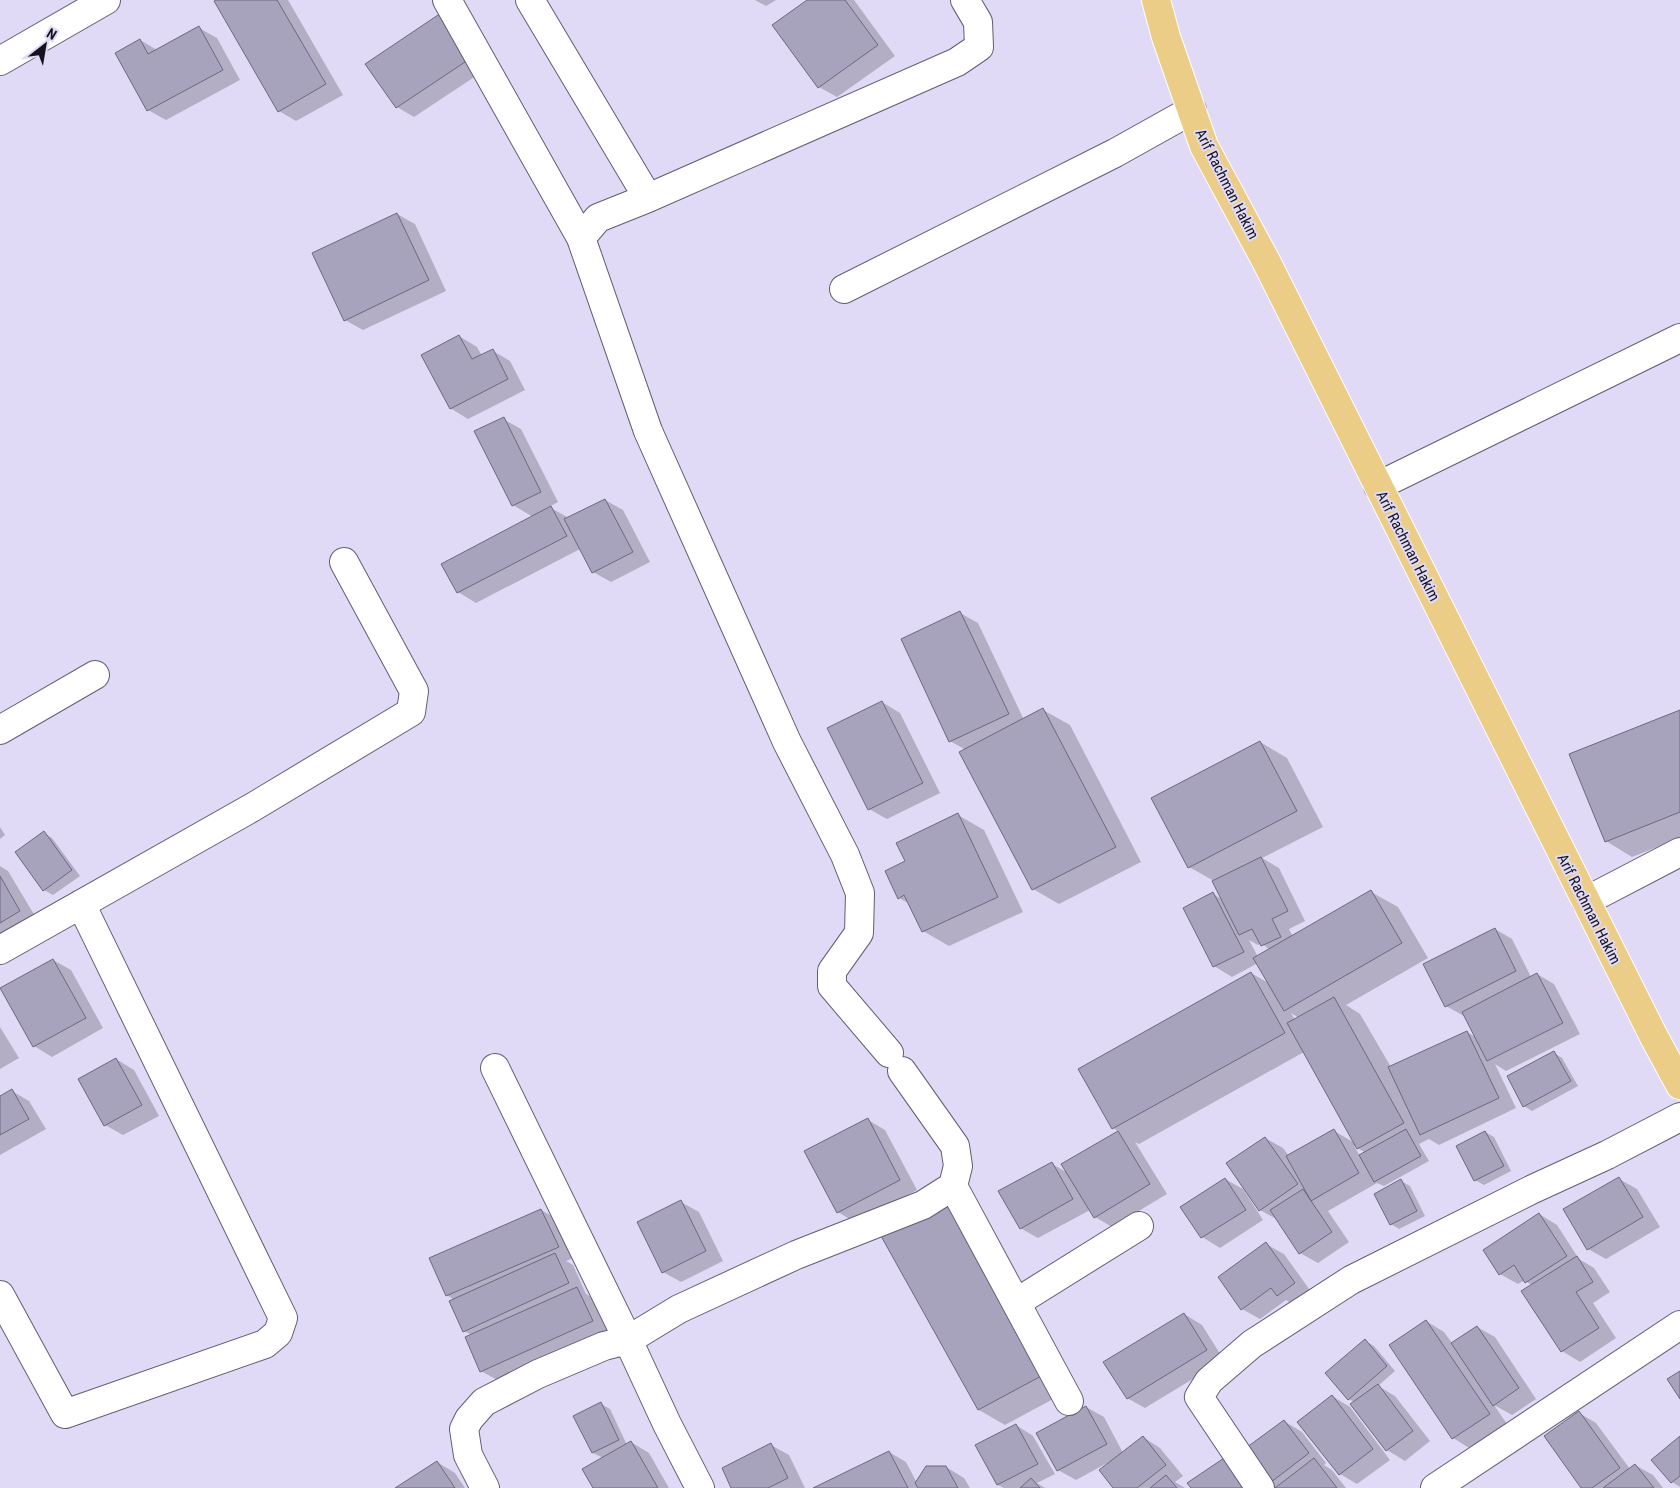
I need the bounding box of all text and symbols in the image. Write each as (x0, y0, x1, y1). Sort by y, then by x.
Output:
north arrow (20, 20, 70, 70)
text: N (44, 25, 59, 43)
street label: Arif Rachman Hakim (1191, 126, 1263, 242)
street label: Arif Rachman Hakim (1372, 488, 1444, 604)
street label: Arif Rachman Hakim (1553, 851, 1625, 967)

